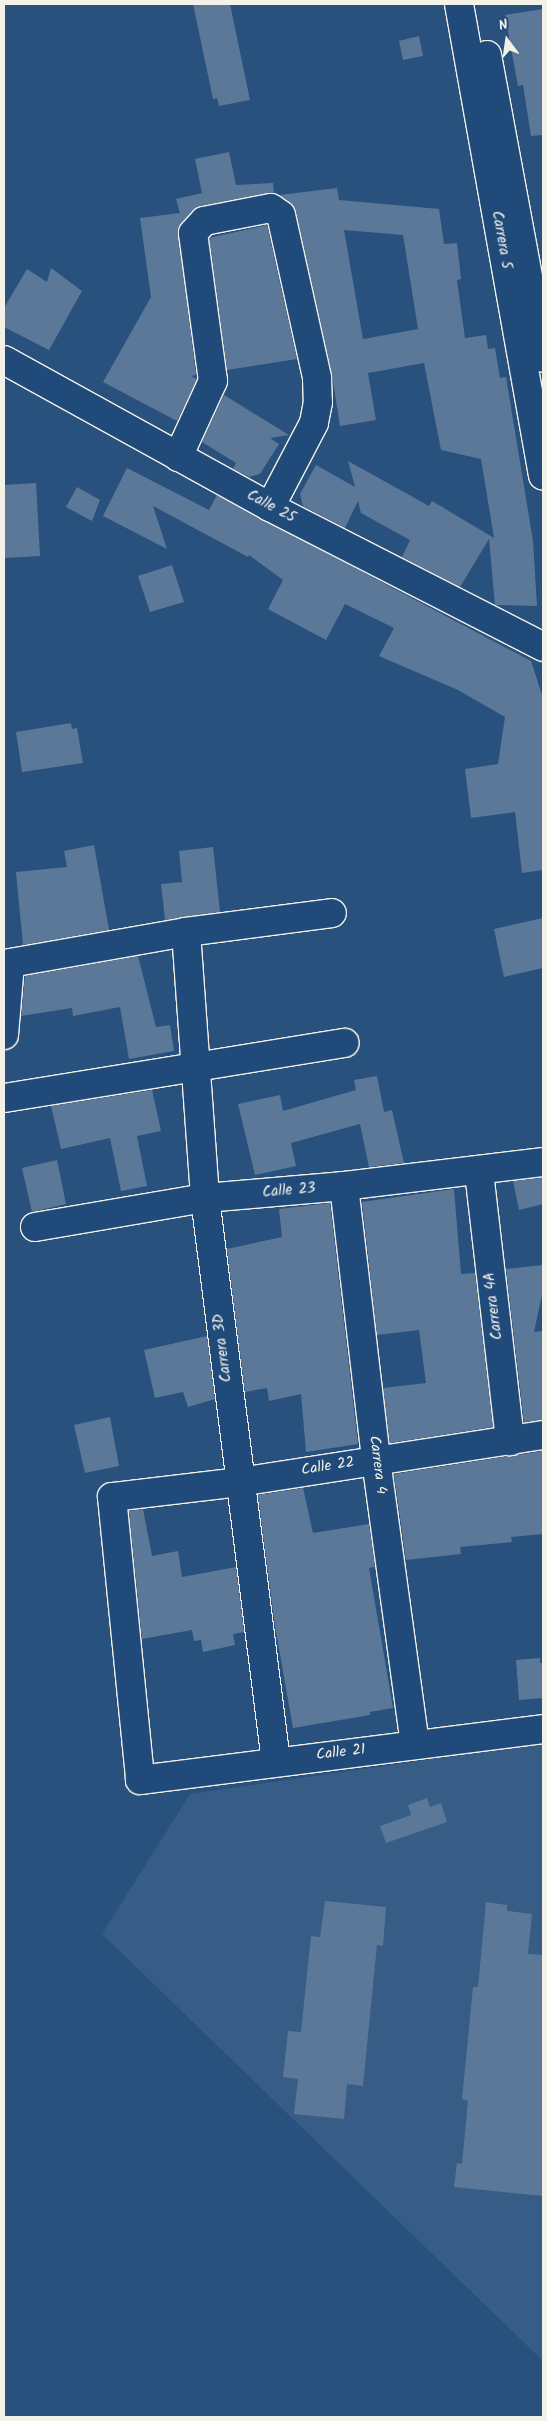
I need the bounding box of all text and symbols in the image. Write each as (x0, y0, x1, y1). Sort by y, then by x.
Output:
text: N (496, 14, 510, 37)
north arrow (482, 15, 532, 65)
street label: Carrera 5 (487, 209, 515, 271)
street label: Calle 25 (243, 487, 299, 527)
street label: Calle 23 (262, 1180, 316, 1202)
street label: Carrera 4A (481, 1271, 507, 1341)
street label: Carrera 3D (210, 1313, 236, 1383)
street label: Carrera 4 (364, 1435, 390, 1495)
street label: Calle 22 (300, 1454, 356, 1480)
street label: Calle 21 (315, 1741, 367, 1765)

